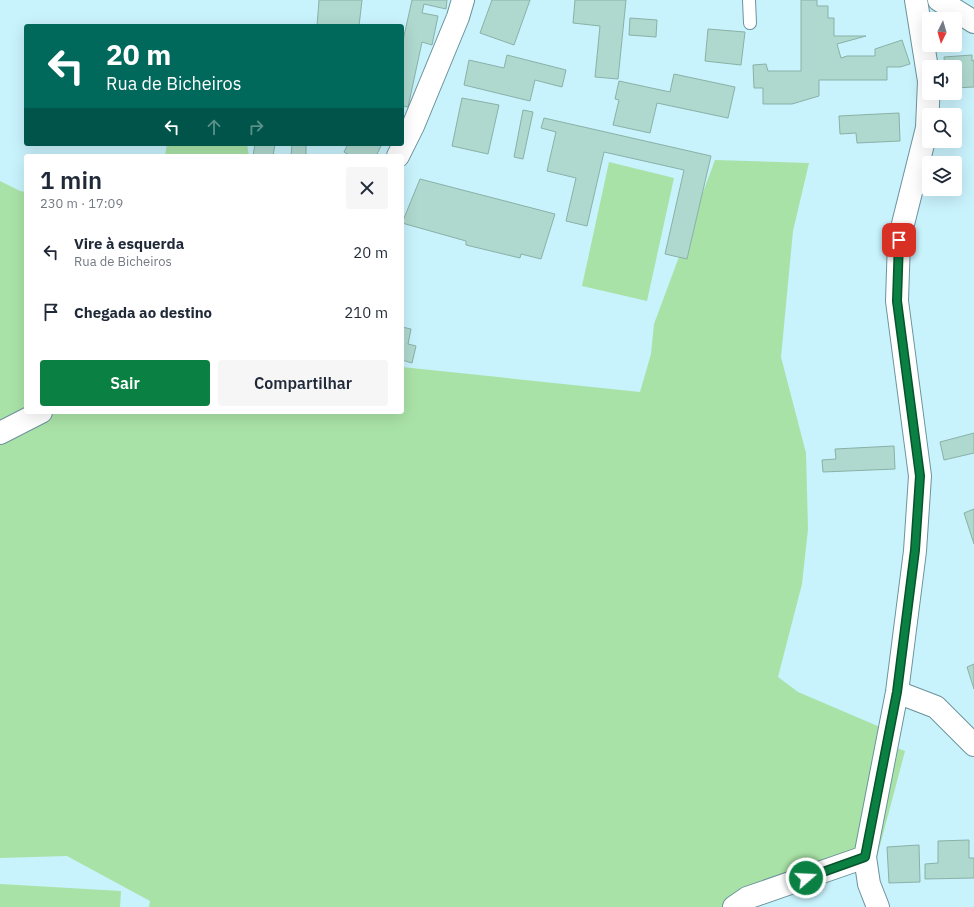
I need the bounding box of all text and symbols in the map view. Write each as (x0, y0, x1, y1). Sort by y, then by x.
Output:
north arrow (922, 12, 962, 52)
map controls (922, 12, 962, 196)
text: 20 m (106, 36, 171, 73)
icon: left (40, 40, 92, 92)
button: sound (922, 60, 962, 100)
text: Rua de Bicheiros (106, 72, 241, 95)
button: search (922, 108, 962, 148)
icon: left (161, 116, 183, 138)
icon: ahead (203, 116, 225, 138)
icon: right (245, 116, 267, 138)
button: layers (922, 156, 962, 196)
text: 1 min (40, 164, 102, 196)
button: close (346, 167, 388, 209)
text: 230 m · 17:09 (40, 195, 123, 212)
pin (882, 223, 916, 257)
icon: arrive (888, 229, 910, 251)
text: Vire à esquerda (74, 234, 184, 253)
icon: left (40, 241, 62, 263)
text: 20 m (353, 243, 388, 262)
text: Rua de Bicheiros (74, 253, 172, 270)
icon: arrive (40, 301, 62, 323)
text: Chegada ao destino (74, 303, 212, 322)
text: 210 m (344, 303, 388, 322)
button: Sair (40, 360, 210, 406)
button: Compartilhar (218, 360, 388, 406)
position arrow (785, 857, 827, 899)

